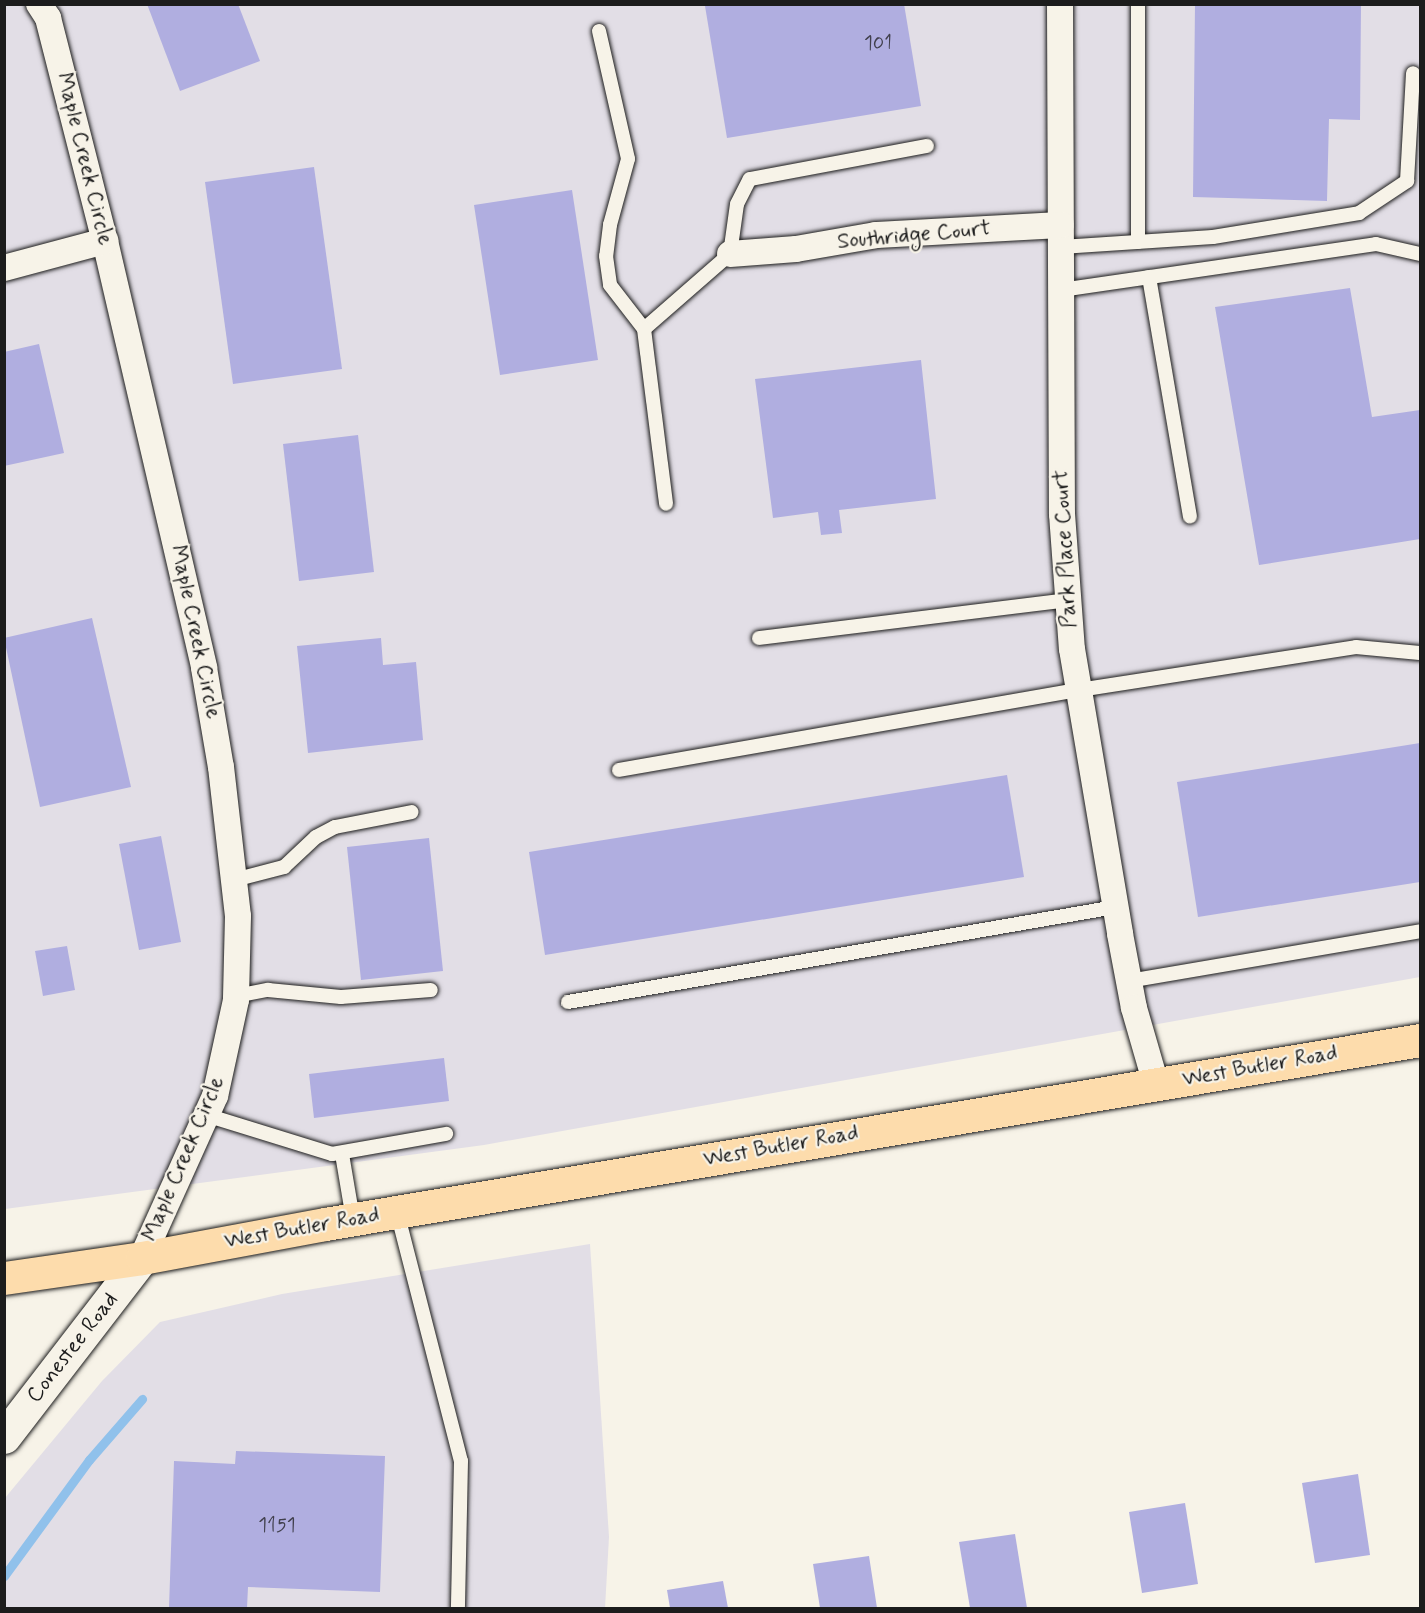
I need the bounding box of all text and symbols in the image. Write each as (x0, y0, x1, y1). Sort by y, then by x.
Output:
house number: 101 (864, 31, 892, 55)
street label: Maple Creek Circle (50, 70, 118, 248)
street label: Southridge Court (837, 216, 991, 256)
street label: Park Place Court (1049, 470, 1083, 628)
street label: Maple Creek Circle (164, 543, 226, 721)
street label: West Butler Road (1180, 1040, 1340, 1094)
street label: Maple Creek Circle (137, 1073, 231, 1245)
street label: West Butler Road (701, 1120, 861, 1174)
street label: West Butler Road (222, 1202, 382, 1256)
street label: Conestee Road (22, 1287, 124, 1409)
house number: 1151 (258, 1513, 296, 1537)

